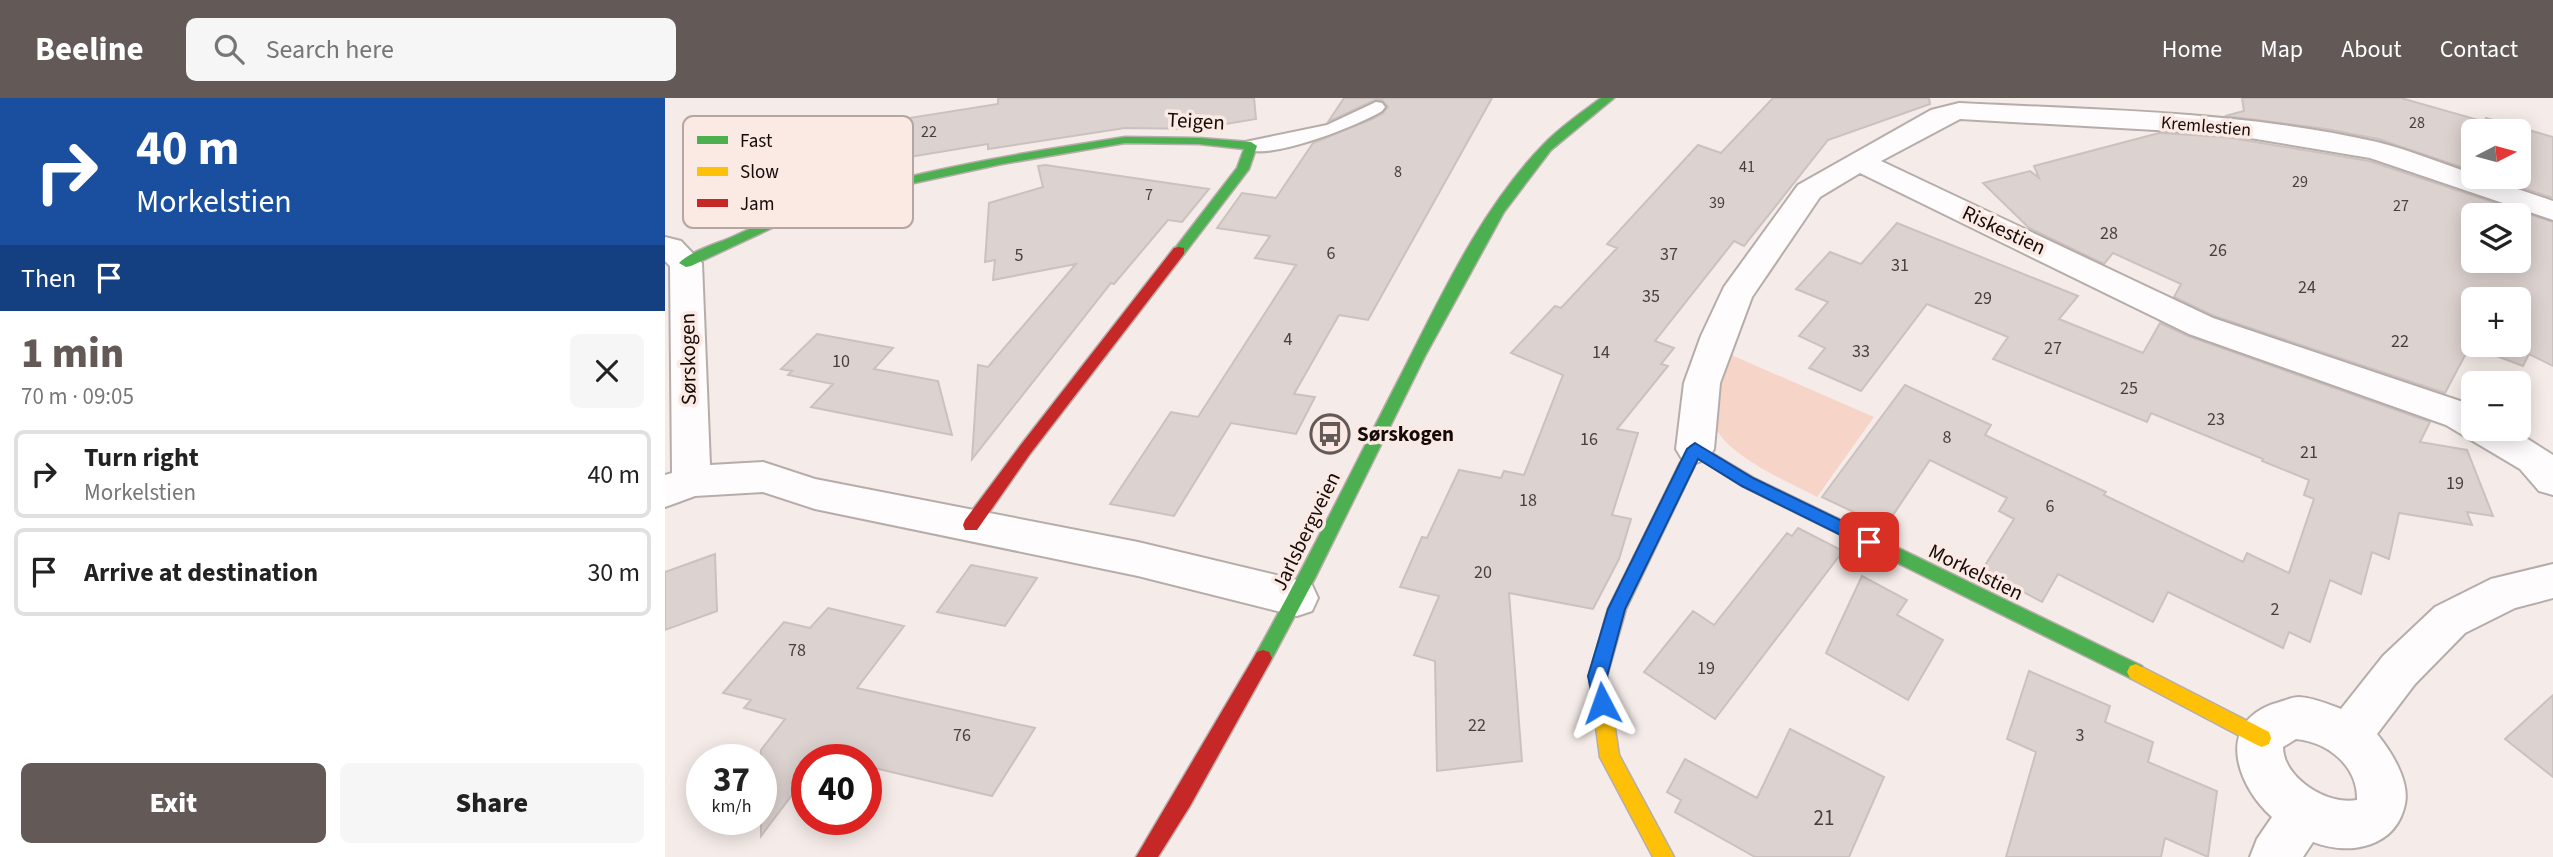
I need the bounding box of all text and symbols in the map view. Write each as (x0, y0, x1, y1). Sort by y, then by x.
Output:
search box (186, 18, 676, 81)
text: Beeline (35, 26, 144, 73)
icon: search (210, 30, 248, 68)
text: Search here (266, 31, 394, 68)
text: Home (2162, 32, 2222, 67)
text: Map (2260, 32, 2303, 67)
text: About (2341, 32, 2402, 67)
text: Contact (2440, 32, 2518, 67)
street label: Teigen (1166, 105, 1226, 137)
street label: Kremlestien (2160, 110, 2252, 143)
house number: 28 (2409, 112, 2425, 134)
text: 40 m (136, 114, 240, 184)
legend (683, 116, 913, 228)
north arrow (2461, 119, 2531, 189)
map controls (2461, 119, 2531, 441)
house number: 22 (921, 121, 937, 143)
icon: right (21, 126, 112, 217)
text: Fast (740, 128, 773, 155)
house number: 41 (1739, 156, 1755, 178)
text: Slow (740, 159, 779, 186)
house number: 8 (1394, 161, 1402, 183)
house number: 29 (2292, 171, 2308, 193)
text: Morkelstien (136, 179, 292, 225)
house number: 7 (1145, 184, 1153, 206)
text: Jam (740, 191, 774, 218)
house number: 39 (1709, 192, 1725, 214)
house number: 27 (2393, 195, 2409, 217)
street label: Riskestien (1957, 198, 2051, 262)
button: layers (2461, 203, 2531, 273)
house number: 28 (2100, 221, 2118, 246)
house number: 26 (2209, 238, 2227, 263)
house number: 6 (1327, 241, 1336, 266)
house number: 37 (1660, 242, 1678, 267)
house number: 5 (1015, 243, 1024, 268)
house number: 31 (1891, 253, 1909, 278)
icon: arrive (90, 259, 128, 297)
text: Then (21, 260, 76, 297)
house number: 24 (2298, 275, 2316, 300)
house number: 35 (1642, 284, 1660, 309)
house number: 29 (1974, 286, 1992, 311)
button: + (2461, 287, 2531, 357)
street label: Sørskogen (672, 313, 704, 405)
text: 1 min (21, 324, 124, 384)
house number: 4 (1284, 327, 1293, 352)
house number: 22 (2391, 329, 2409, 354)
button: close (570, 334, 644, 408)
house number: 27 (2044, 336, 2062, 361)
house number: 33 (1852, 339, 1870, 364)
house number: 14 (1592, 340, 1610, 365)
house number: 10 (832, 349, 850, 374)
button: − (2461, 371, 2531, 441)
house number: 25 (2120, 376, 2138, 401)
text: 70 m · 09:05 (21, 380, 134, 413)
house number: 23 (2207, 407, 2225, 432)
bus stop icon: Sørskogen (1309, 413, 1351, 455)
place label: Sørskogen (1357, 419, 1454, 449)
house number: 8 (1943, 425, 1952, 450)
house number: 16 (1580, 427, 1598, 452)
text: Turn right (84, 439, 199, 476)
house number: 21 (2300, 440, 2318, 465)
icon: right (25, 455, 63, 493)
text: 40 m (587, 456, 640, 493)
street label: Jarlsbergveien (1264, 466, 1348, 596)
house number: 19 (2446, 471, 2464, 496)
text: Morkelstien (84, 476, 196, 509)
house number: 18 (1519, 488, 1537, 513)
house number: 6 (2046, 494, 2055, 519)
pin (1839, 512, 1899, 572)
icon: arrive (1850, 523, 1888, 561)
street label: Morkelstien (1923, 536, 2029, 608)
icon: arrive (25, 553, 63, 591)
text: Arrive at destination (84, 554, 318, 591)
text: 30 m (587, 554, 640, 591)
house number: 20 (1474, 560, 1492, 585)
house number: 2 (2271, 597, 2280, 622)
house number: 78 (788, 638, 806, 663)
house number: 19 (1697, 656, 1715, 681)
position arrow (1565, 666, 1639, 740)
house number: 22 (1468, 713, 1486, 738)
house number: 76 (953, 723, 971, 748)
house number: 3 (2076, 723, 2085, 748)
speed limit sign: 40 (791, 744, 882, 835)
text: 37 (713, 755, 750, 805)
button: Exit (21, 763, 326, 843)
button: Share (340, 763, 644, 843)
text: km/h (712, 794, 751, 819)
house number: 21 (1814, 803, 1834, 833)

